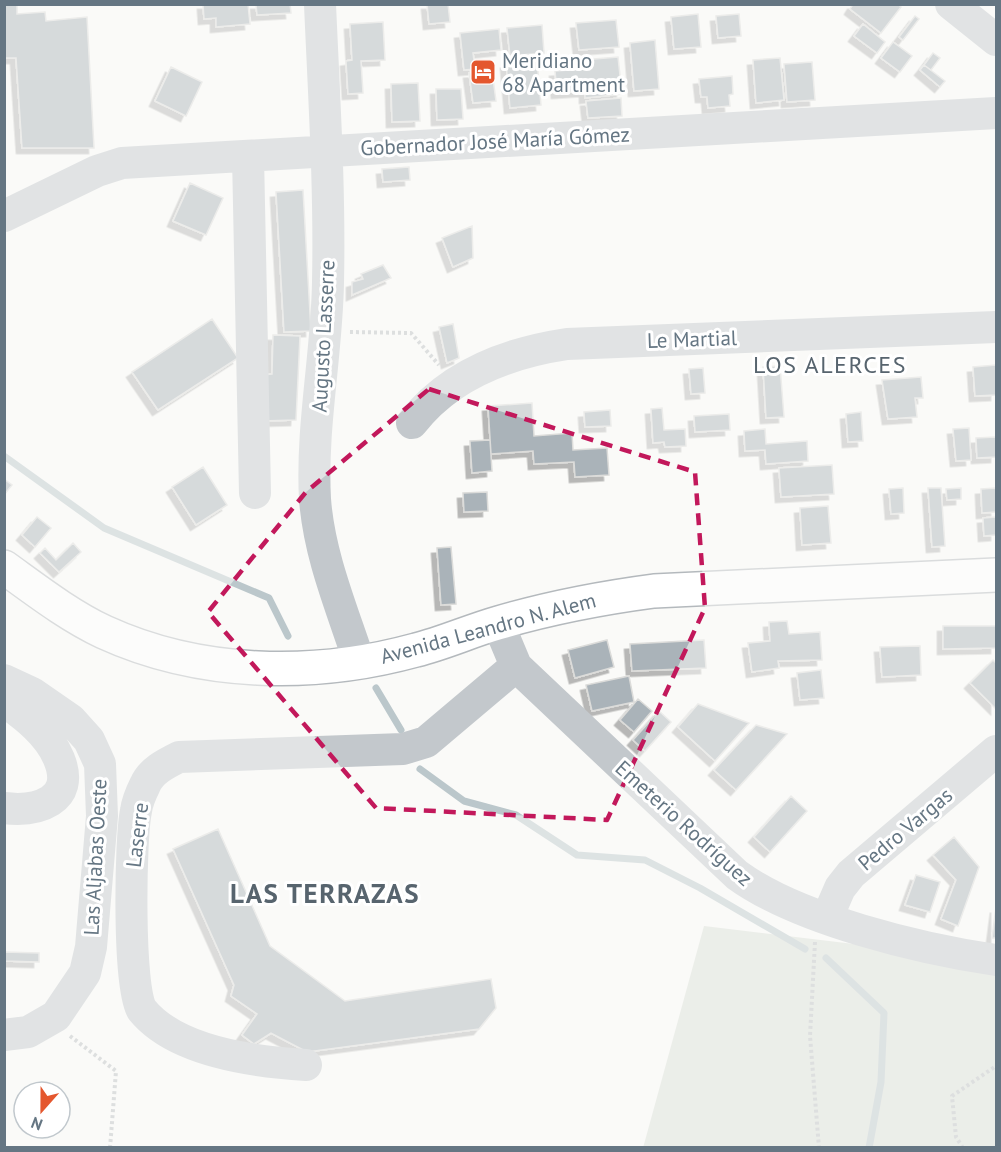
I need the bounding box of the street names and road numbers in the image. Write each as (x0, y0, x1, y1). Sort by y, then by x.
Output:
street label: Gobernador José María Gómez (360, 120, 630, 162)
street label: Augusto Lasserre (306, 259, 340, 413)
street label: Le Martial (647, 324, 737, 354)
street label: Avenida Leandro N. Alem (377, 586, 599, 670)
street label: Emeterio Rodríguez (610, 754, 758, 892)
street label: Las Aljabas Oeste (77, 778, 113, 936)
street label: Pedro Vargas (852, 782, 958, 876)
street label: Laserre (120, 801, 154, 869)

